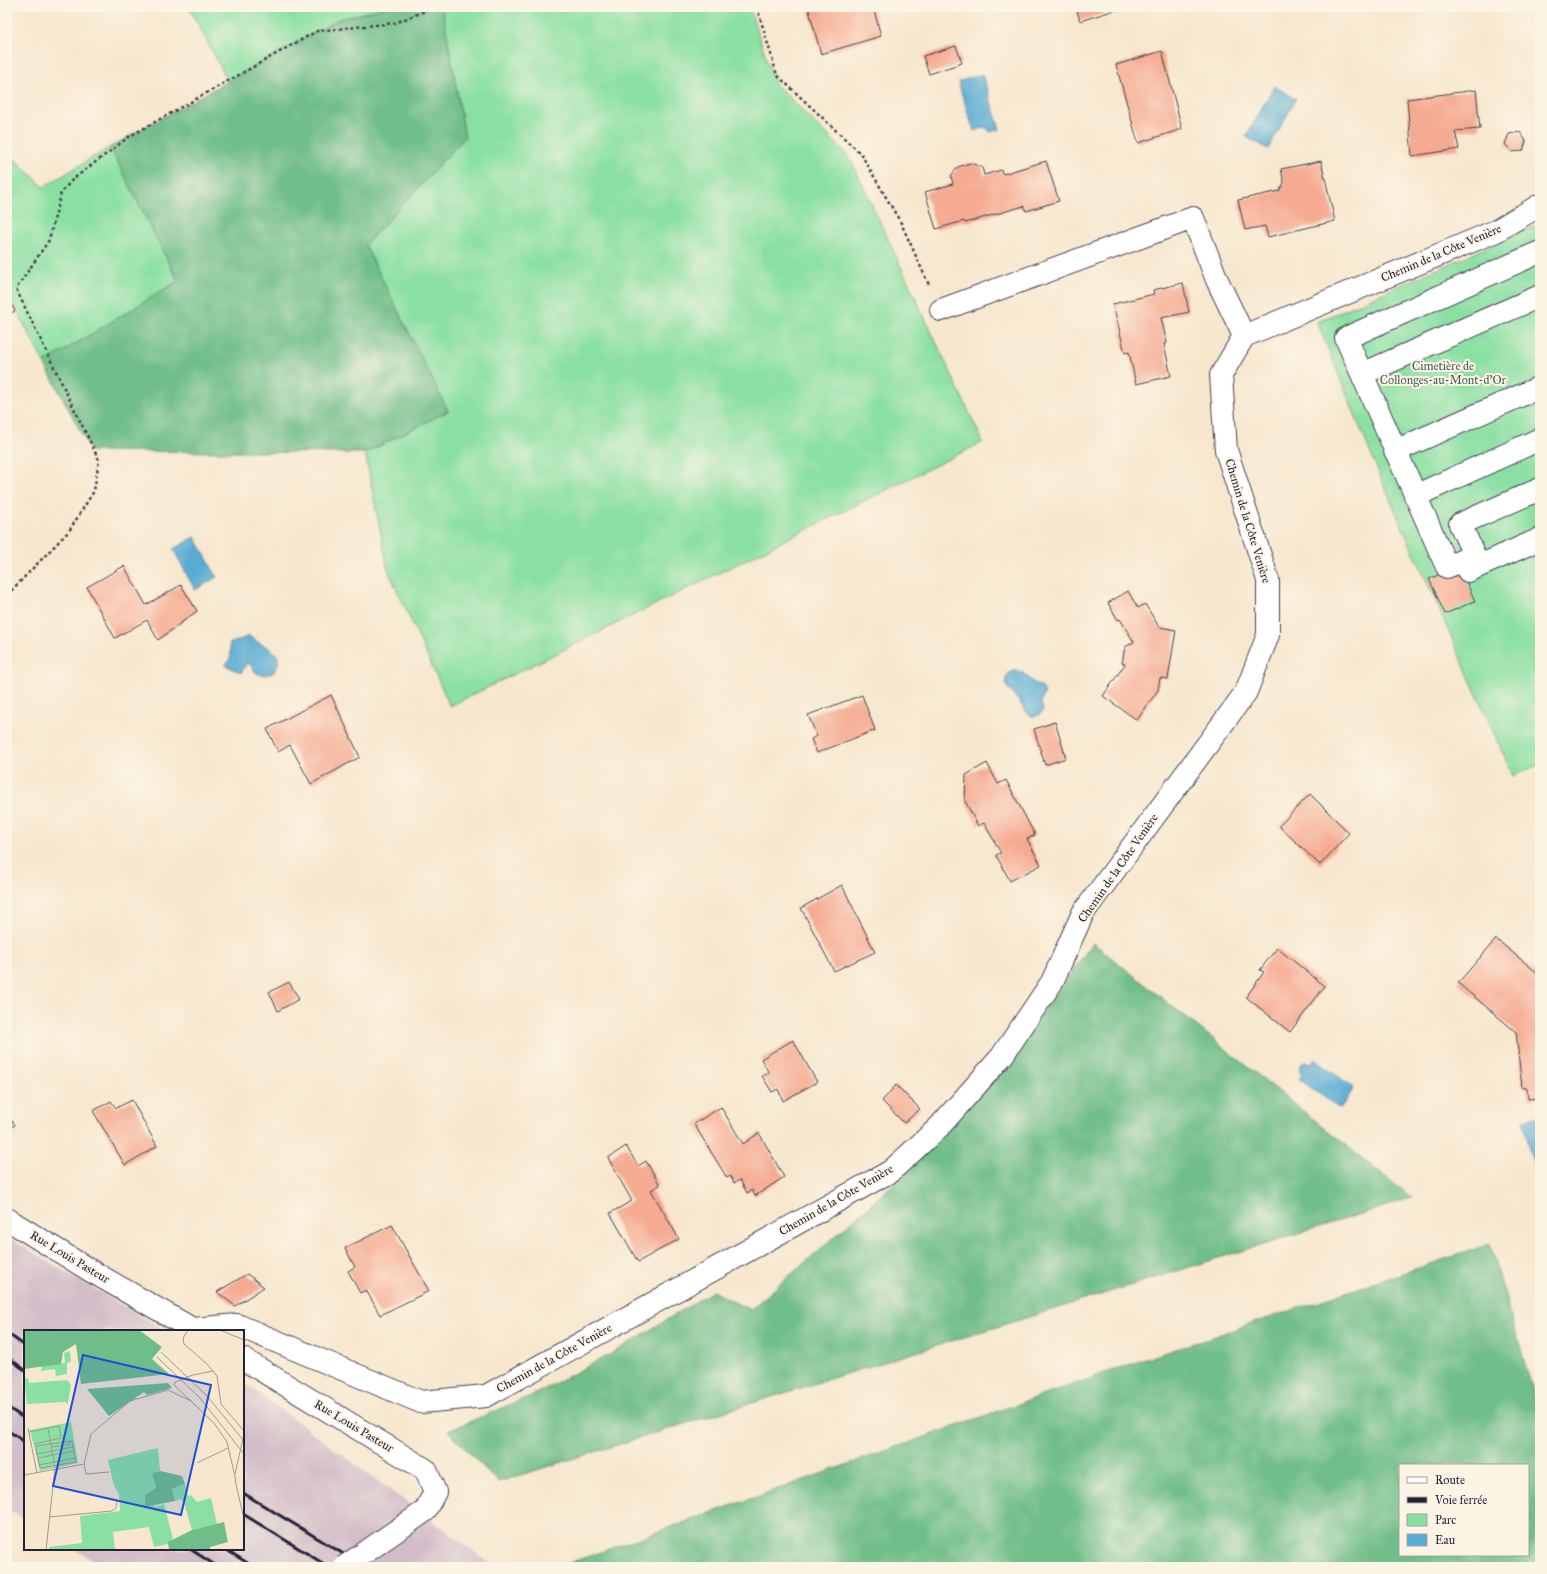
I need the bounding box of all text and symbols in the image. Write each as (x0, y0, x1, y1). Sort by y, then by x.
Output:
street label: Chemin de la Côte Venière (1379, 221, 1503, 285)
park label: Cimetière de Collonges-au-Mont-d'Or (1380, 359, 1507, 388)
street label: Chemin de la Côte Venière (1222, 457, 1274, 585)
street label: Chemin de la Côte Venière (1075, 811, 1161, 925)
street label: Chemin de la Côte Venière (776, 1162, 896, 1238)
street label: Rue Louis Pasteur (28, 1228, 113, 1286)
street label: Chemin de la Côte Venière (494, 1320, 614, 1396)
inset map (24, 1330, 244, 1550)
street label: Rue Louis Pasteur (312, 1397, 397, 1455)
legend (1399, 1464, 1529, 1556)
text: Route (1435, 1473, 1465, 1487)
text: Voie ferrée (1434, 1493, 1487, 1507)
text: Parc (1435, 1513, 1456, 1527)
text: Eau (1435, 1533, 1456, 1547)

